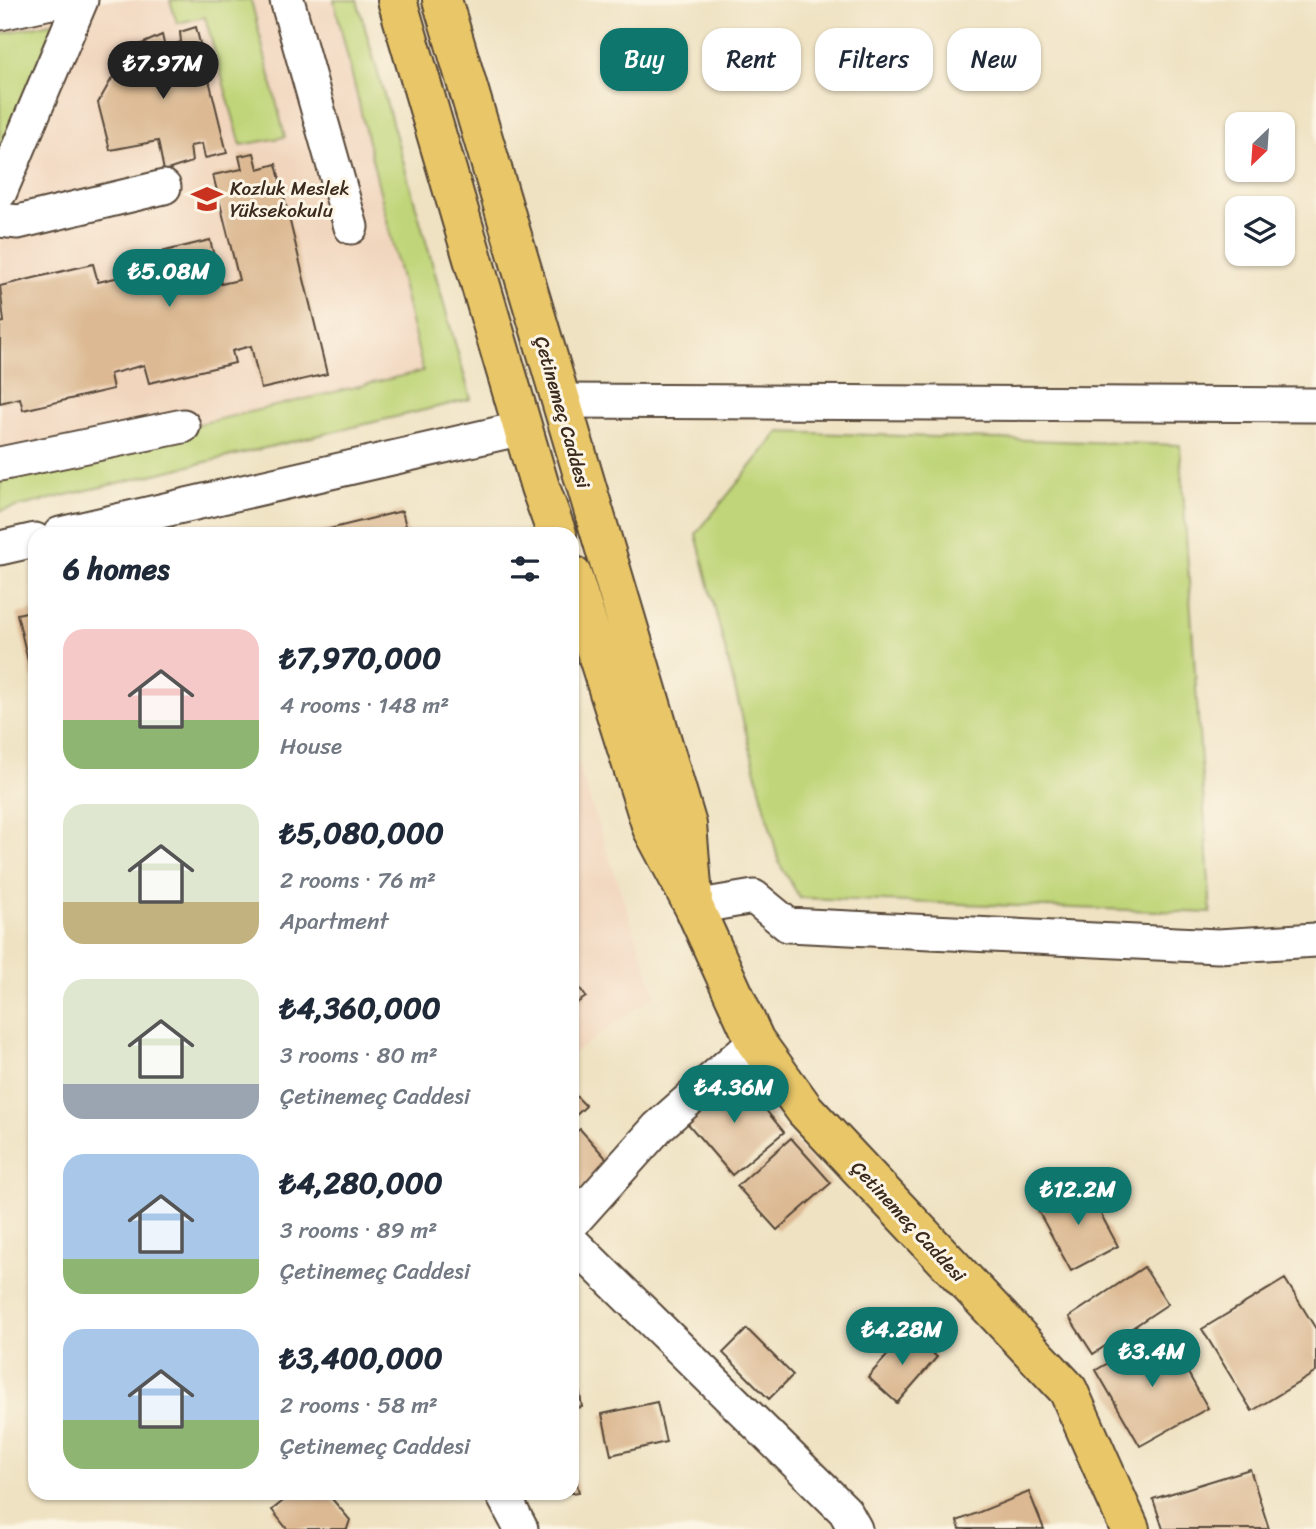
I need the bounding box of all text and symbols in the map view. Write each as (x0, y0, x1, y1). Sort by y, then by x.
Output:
chip: Buy (600, 28, 688, 91)
chip: Rent (702, 28, 801, 91)
chip: Filters (815, 28, 933, 91)
chip: New (947, 28, 1041, 91)
pin: ₺7.97M (106, 42, 220, 101)
text: ₺7.97M (124, 43, 202, 84)
north arrow (1225, 112, 1295, 182)
map controls (1225, 112, 1295, 266)
place label: Kozluk Meslek Yüksekokulu (230, 172, 350, 227)
school or university icon: Kozluk Meslek Yüksekokulu (190, 182, 224, 216)
button: layers (1225, 196, 1295, 266)
pin: ₺5.08M (112, 250, 226, 309)
text: ₺5.08M (129, 251, 209, 292)
street label: Çetinemeç Caddesi (525, 332, 600, 493)
text: 6 homes (63, 542, 170, 596)
icon: filters (506, 550, 544, 588)
text: ₺7,970,000 (280, 631, 441, 685)
icon: home (119, 657, 203, 741)
text: 4 rooms · 148 m² (280, 685, 449, 726)
text: House (280, 726, 342, 767)
text: ₺5,080,000 (280, 806, 444, 860)
icon: home (119, 832, 203, 916)
text: 2 rooms · 76 m² (280, 860, 436, 901)
text: Apartment (280, 901, 389, 942)
text: ₺4,360,000 (280, 981, 441, 1035)
icon: home (119, 1007, 203, 1091)
text: 3 rooms · 80 m² (280, 1035, 438, 1076)
pin: ₺4.36M (677, 1066, 791, 1125)
text: ₺4.36M (695, 1067, 773, 1108)
text: Çetinemeç Caddesi (280, 1076, 470, 1117)
street label: Çetinemeç Caddesi (843, 1153, 975, 1291)
text: ₺4,280,000 (280, 1156, 443, 1210)
pin: ₺12.2M (1021, 1168, 1135, 1227)
text: ₺12.2M (1041, 1169, 1115, 1210)
icon: home (119, 1182, 203, 1266)
text: 3 rooms · 89 m² (280, 1210, 437, 1251)
text: Çetinemeç Caddesi (280, 1251, 470, 1292)
pin: ₺4.28M (845, 1308, 959, 1367)
text: ₺4.28M (862, 1309, 942, 1350)
pin: ₺3.4M (1103, 1330, 1201, 1389)
text: ₺3,400,000 (280, 1331, 443, 1385)
text: ₺3.4M (1119, 1331, 1185, 1372)
icon: home (119, 1357, 203, 1441)
text: 2 rooms · 58 m² (280, 1385, 438, 1426)
text: Çetinemeç Caddesi (280, 1426, 470, 1467)

